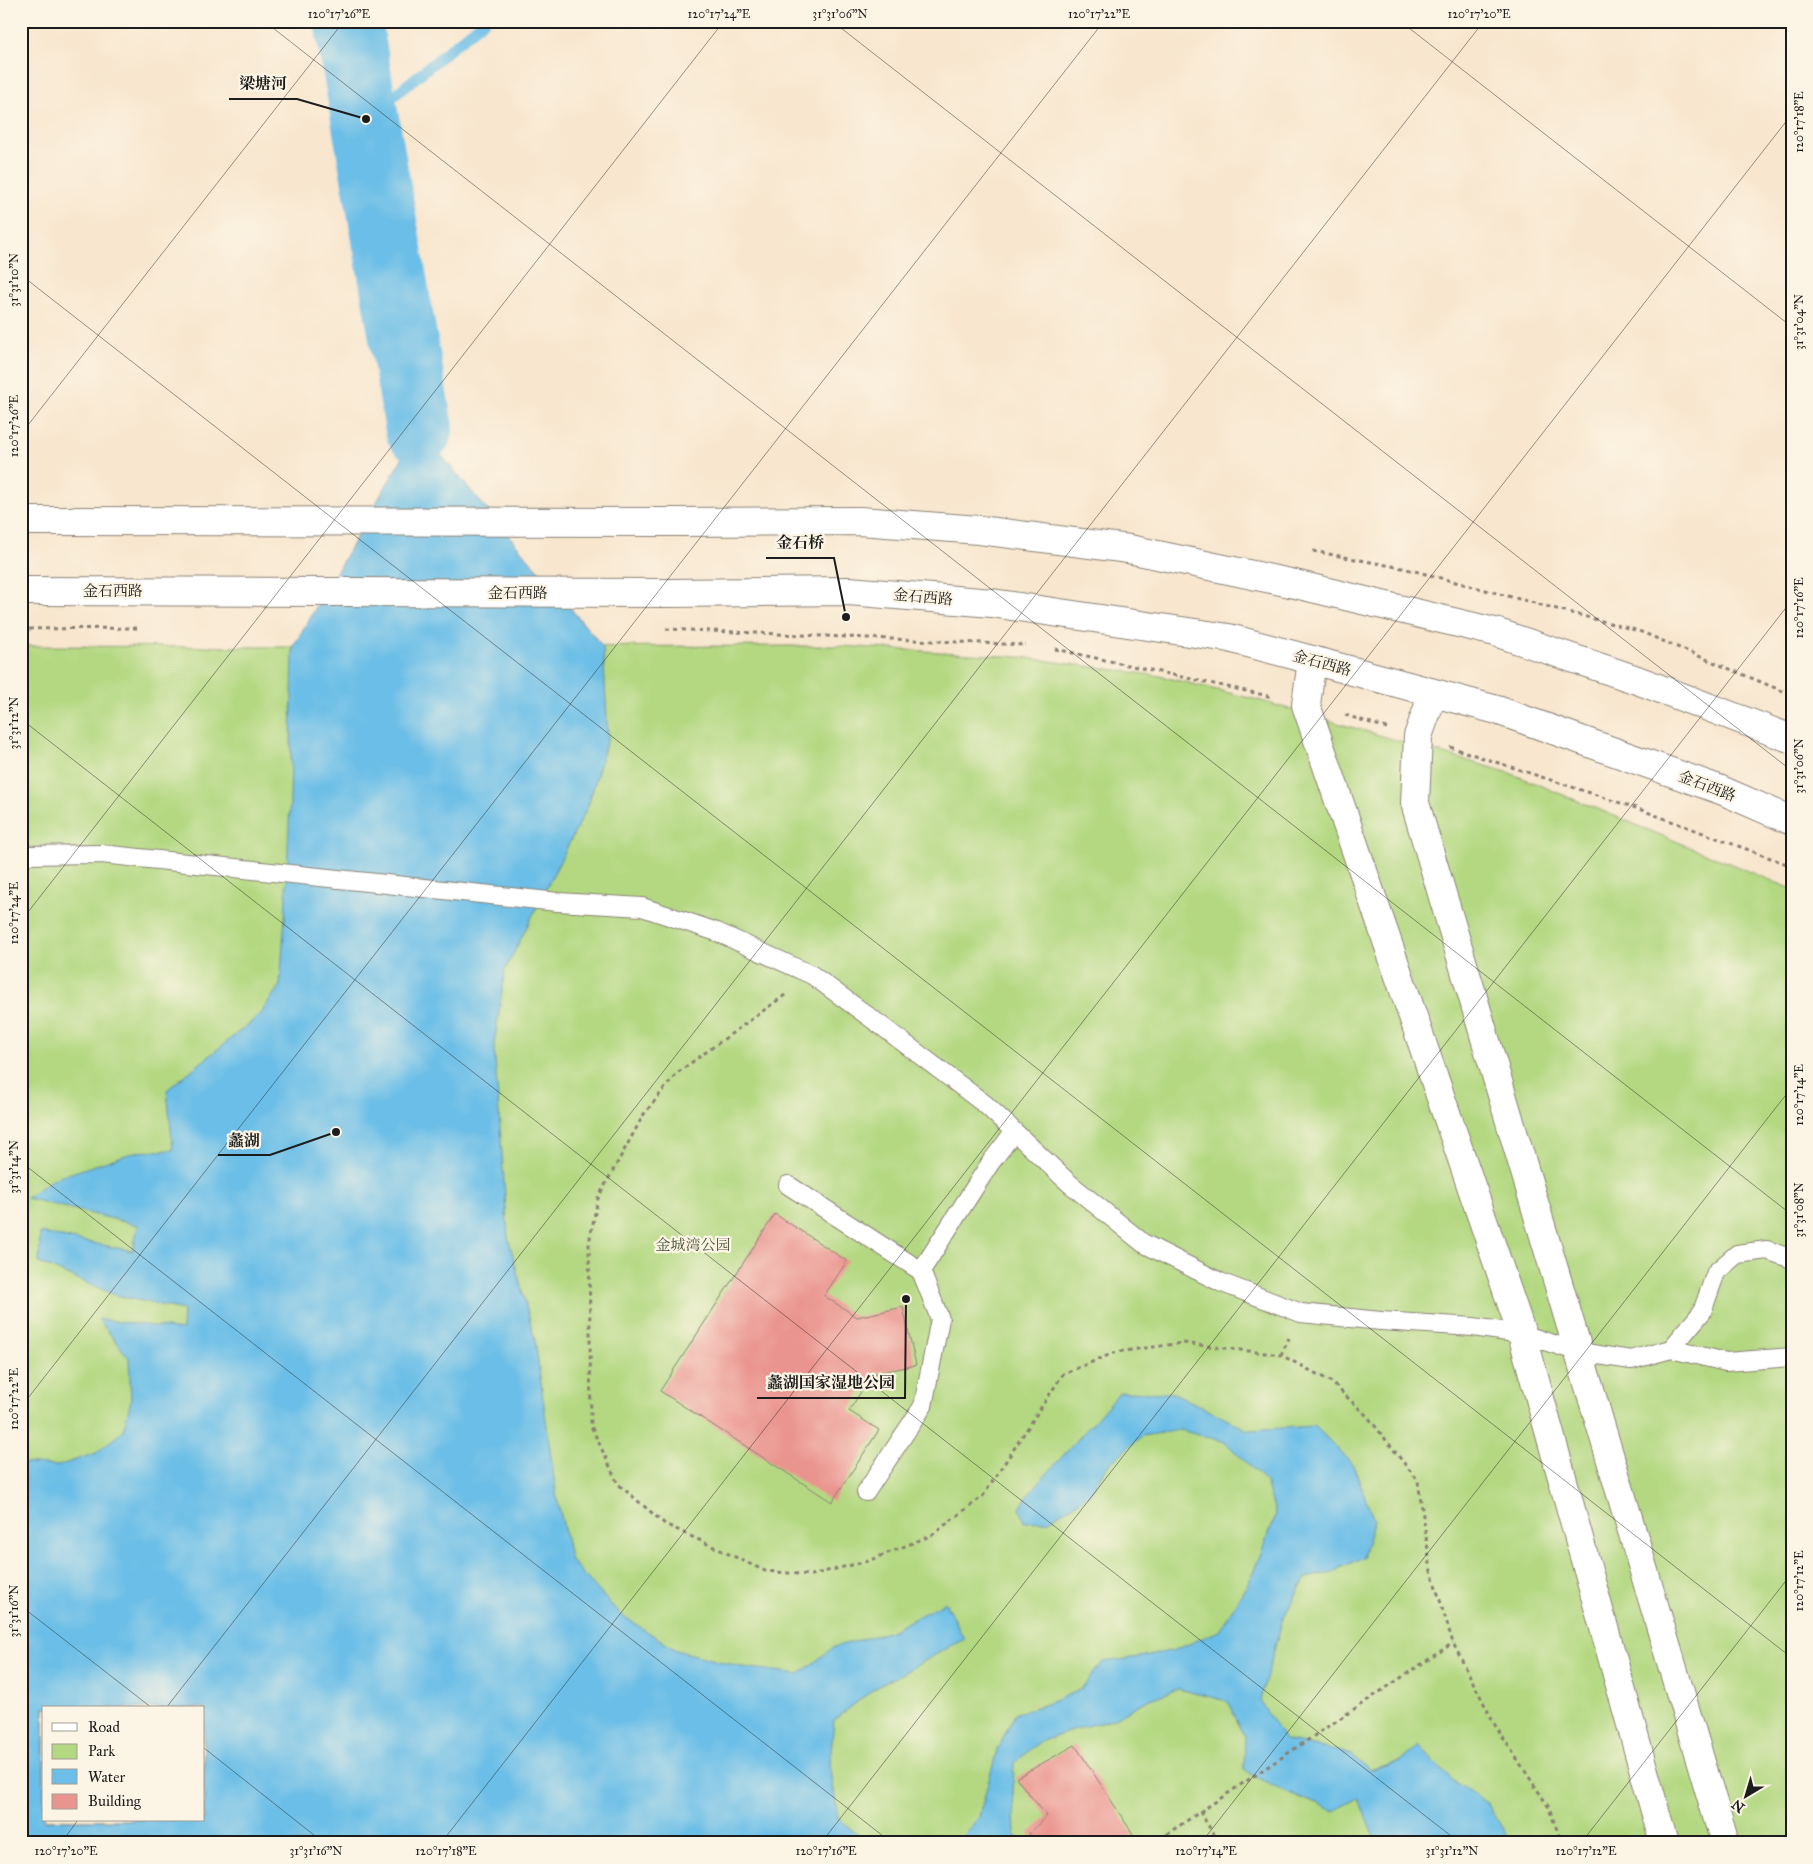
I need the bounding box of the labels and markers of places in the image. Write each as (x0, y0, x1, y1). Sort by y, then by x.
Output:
callout: 梁塘河 (229, 68, 297, 99)
callout: 金石桥 (766, 527, 834, 558)
callout: 蠡湖 (218, 1124, 270, 1155)
callout: 蠡湖国家湿地公园 (757, 1367, 905, 1398)

